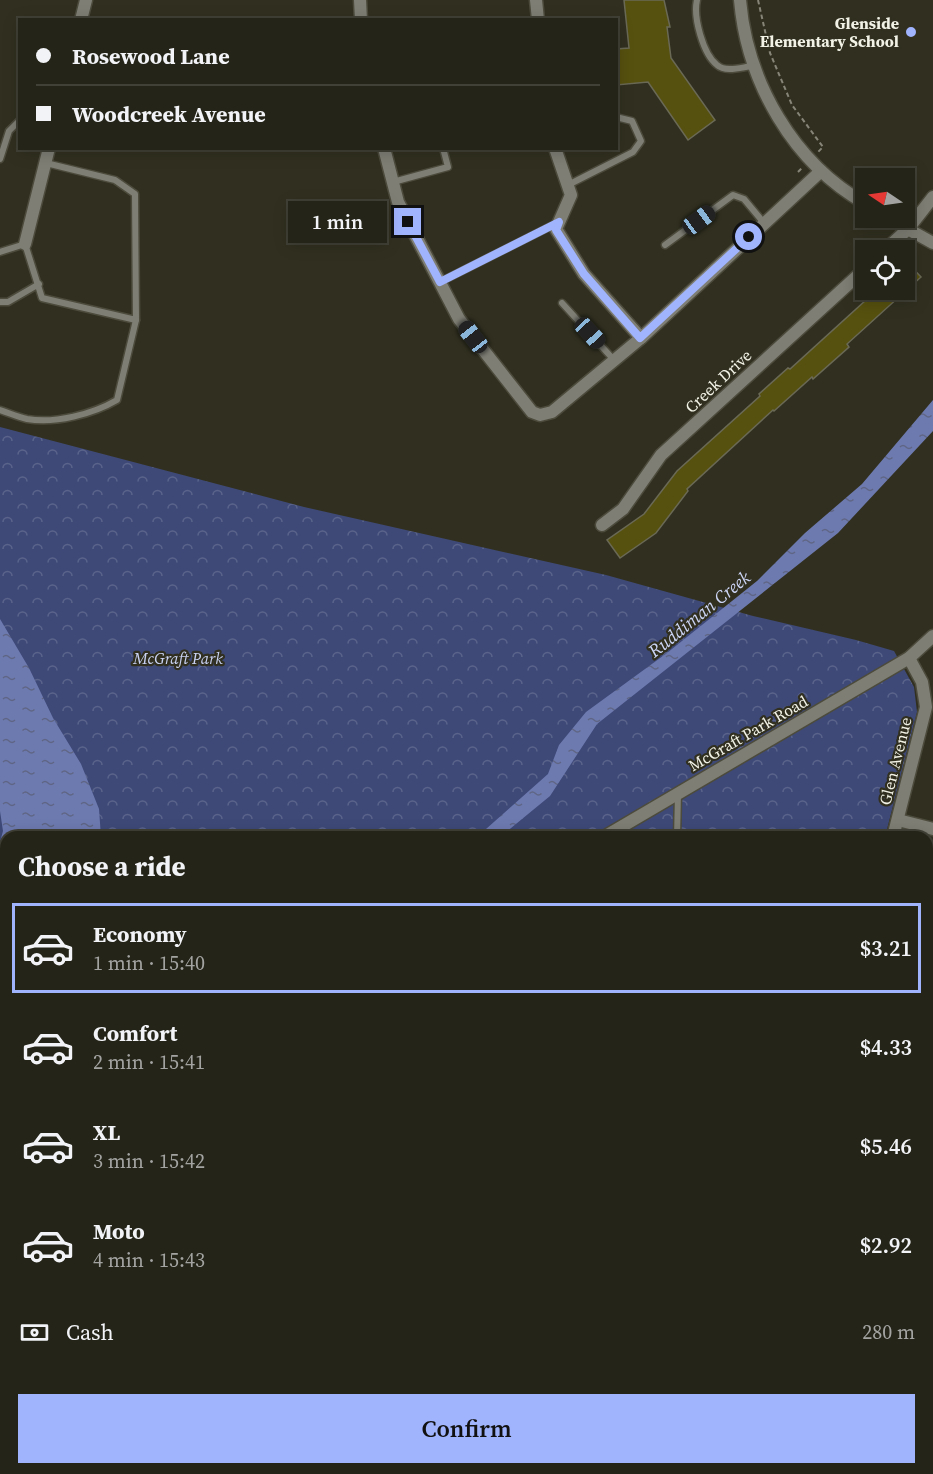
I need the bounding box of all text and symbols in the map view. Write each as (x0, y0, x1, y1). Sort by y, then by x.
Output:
place label: Glenside Elementary School (760, 12, 899, 52)
marker: Glenside Elementary School (904, 25, 918, 39)
text: Rosewood Lane (72, 41, 230, 71)
text: Woodcreek Avenue (72, 99, 266, 129)
north arrow (855, 168, 915, 228)
map controls (855, 168, 915, 300)
callout: 1 min (288, 201, 387, 243)
car (679, 202, 719, 238)
text: 1 min (312, 208, 363, 236)
route end (394, 208, 421, 235)
route start (735, 223, 762, 250)
button: locate (855, 240, 915, 300)
car (571, 314, 609, 352)
car (455, 317, 491, 357)
street label: Creek Drive (680, 344, 756, 418)
water label: Ruddiman Creek (642, 565, 756, 664)
park label: McGraft Park (132, 647, 223, 669)
street label: McGraft Park Road (684, 690, 812, 776)
street label: Glen Avenue (873, 715, 917, 807)
text: Choose a ride (18, 848, 186, 885)
text: Economy (93, 919, 187, 949)
icon: car (21, 921, 75, 975)
text: $3.21 (860, 933, 912, 963)
text: 1 min · 15:40 (93, 949, 205, 977)
text: Comfort (93, 1018, 177, 1048)
icon: car (21, 1020, 75, 1074)
text: $4.33 (860, 1032, 912, 1062)
text: 2 min · 15:41 (93, 1048, 205, 1076)
text: XL (93, 1117, 120, 1147)
icon: car (21, 1119, 75, 1173)
text: $5.46 (860, 1131, 912, 1161)
text: 3 min · 15:42 (93, 1147, 205, 1175)
text: Moto (93, 1216, 145, 1246)
icon: car (21, 1218, 75, 1272)
text: $2.92 (860, 1230, 912, 1260)
text: 4 min · 15:43 (93, 1246, 205, 1274)
icon: cash (18, 1316, 51, 1349)
text: Cash (66, 1317, 114, 1347)
text: 280 m (862, 1318, 915, 1346)
button: Confirm (18, 1394, 915, 1463)

